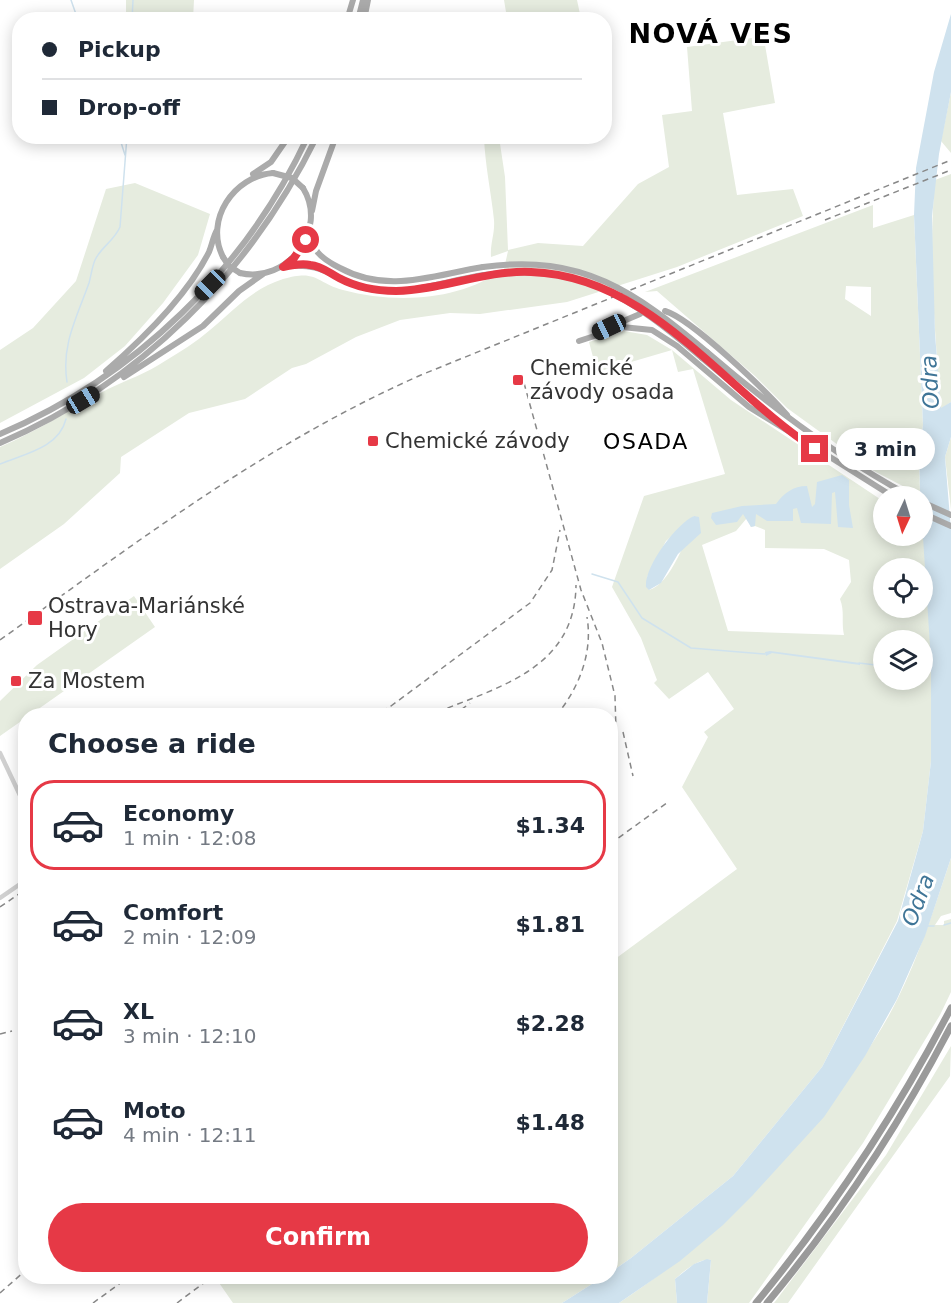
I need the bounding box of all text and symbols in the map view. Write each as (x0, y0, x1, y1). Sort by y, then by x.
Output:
district label: NOVÁ VES (629, 18, 793, 49)
text: Pickup (78, 37, 161, 62)
text: Drop-off (78, 95, 180, 120)
route start (292, 226, 319, 253)
car (191, 266, 229, 304)
car (589, 311, 629, 343)
water label: Odra (916, 354, 944, 410)
place label: Chemické závody osada (530, 356, 674, 404)
marker: Chemické závody osada (511, 373, 525, 387)
car (63, 383, 103, 417)
callout: 3 min (836, 428, 935, 470)
place label: Chemické závody (385, 429, 570, 453)
district label: OSADA (603, 429, 689, 454)
marker: Chemické závody (366, 434, 380, 448)
route end (801, 435, 828, 462)
text: 3 min (854, 437, 917, 461)
north arrow (873, 486, 933, 546)
map controls (873, 486, 933, 690)
button: locate (873, 558, 933, 618)
place label: Ostrava-Mariánské Hory (48, 594, 245, 642)
marker: Ostrava-Mariánské Hory (26, 609, 44, 627)
button: layers (873, 630, 933, 690)
place label: Za Mostem (28, 669, 145, 693)
marker: Za Mostem (9, 674, 23, 688)
text: Choose a ride (48, 728, 256, 759)
icon: car (51, 798, 105, 852)
text: Economy (123, 801, 234, 826)
text: $1.34 (515, 813, 585, 838)
text: 1 min · 12:08 (123, 826, 257, 850)
water label: Odra (897, 870, 939, 930)
icon: car (51, 897, 105, 951)
text: Comfort (123, 900, 223, 925)
text: $1.81 (515, 912, 585, 937)
text: 2 min · 12:09 (123, 925, 257, 949)
icon: car (51, 996, 105, 1050)
text: XL (123, 999, 154, 1024)
text: $2.28 (515, 1011, 585, 1036)
text: 3 min · 12:10 (123, 1024, 257, 1048)
icon: car (51, 1095, 105, 1149)
text: Moto (123, 1098, 186, 1123)
text: $1.48 (515, 1110, 585, 1135)
text: 4 min · 12:11 (123, 1123, 257, 1147)
button: Confirm (48, 1203, 588, 1272)

